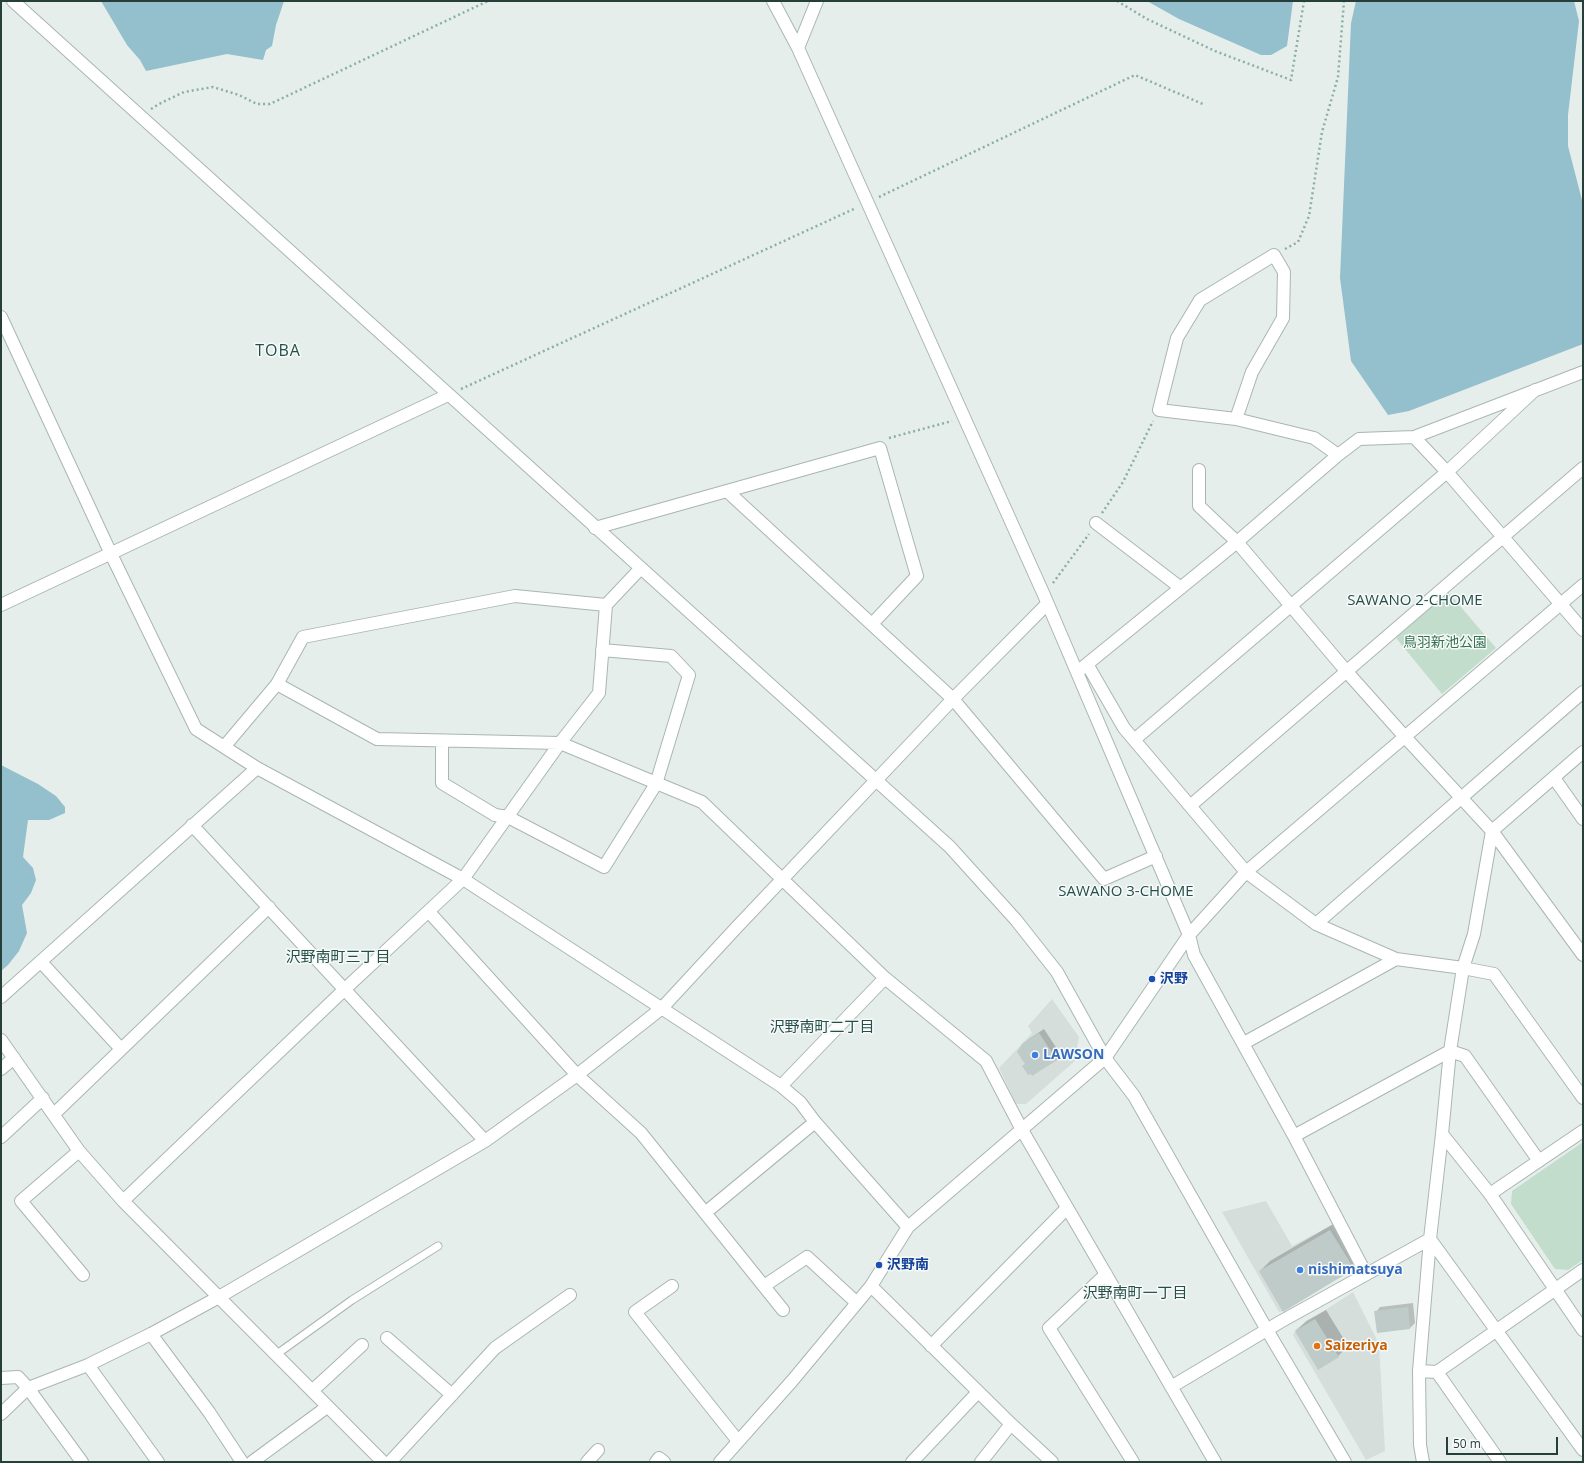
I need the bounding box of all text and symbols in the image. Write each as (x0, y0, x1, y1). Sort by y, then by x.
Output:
district label: TOBA (255, 341, 301, 361)
district label: SAWANO 2-CHOME (1340, 592, 1490, 610)
park label: 鳥羽新池公園 (1403, 635, 1487, 651)
district label: SAWANO 3-CHOME (1051, 883, 1201, 901)
district label: 沢野南町三丁目 (286, 949, 390, 967)
place label: 沢野 (1160, 971, 1188, 987)
marker: 沢野 (1147, 974, 1157, 984)
district label: 沢野南町二丁目 (770, 1019, 874, 1037)
place label: LAWSON (1043, 1047, 1104, 1063)
marker: LAWSON (1030, 1050, 1040, 1060)
place label: 沢野南 (887, 1257, 929, 1273)
marker: 沢野南 (874, 1260, 884, 1270)
place label: nishimatsuya (1308, 1262, 1403, 1278)
marker: nishimatsuya (1295, 1265, 1305, 1275)
district label: 沢野南町一丁目 (1083, 1285, 1187, 1303)
place label: Saizeriya (1325, 1338, 1388, 1354)
marker: Saizeriya (1312, 1341, 1322, 1351)
scale bar (1448, 1429, 1560, 1455)
text: 50 m (1453, 1435, 1481, 1452)

